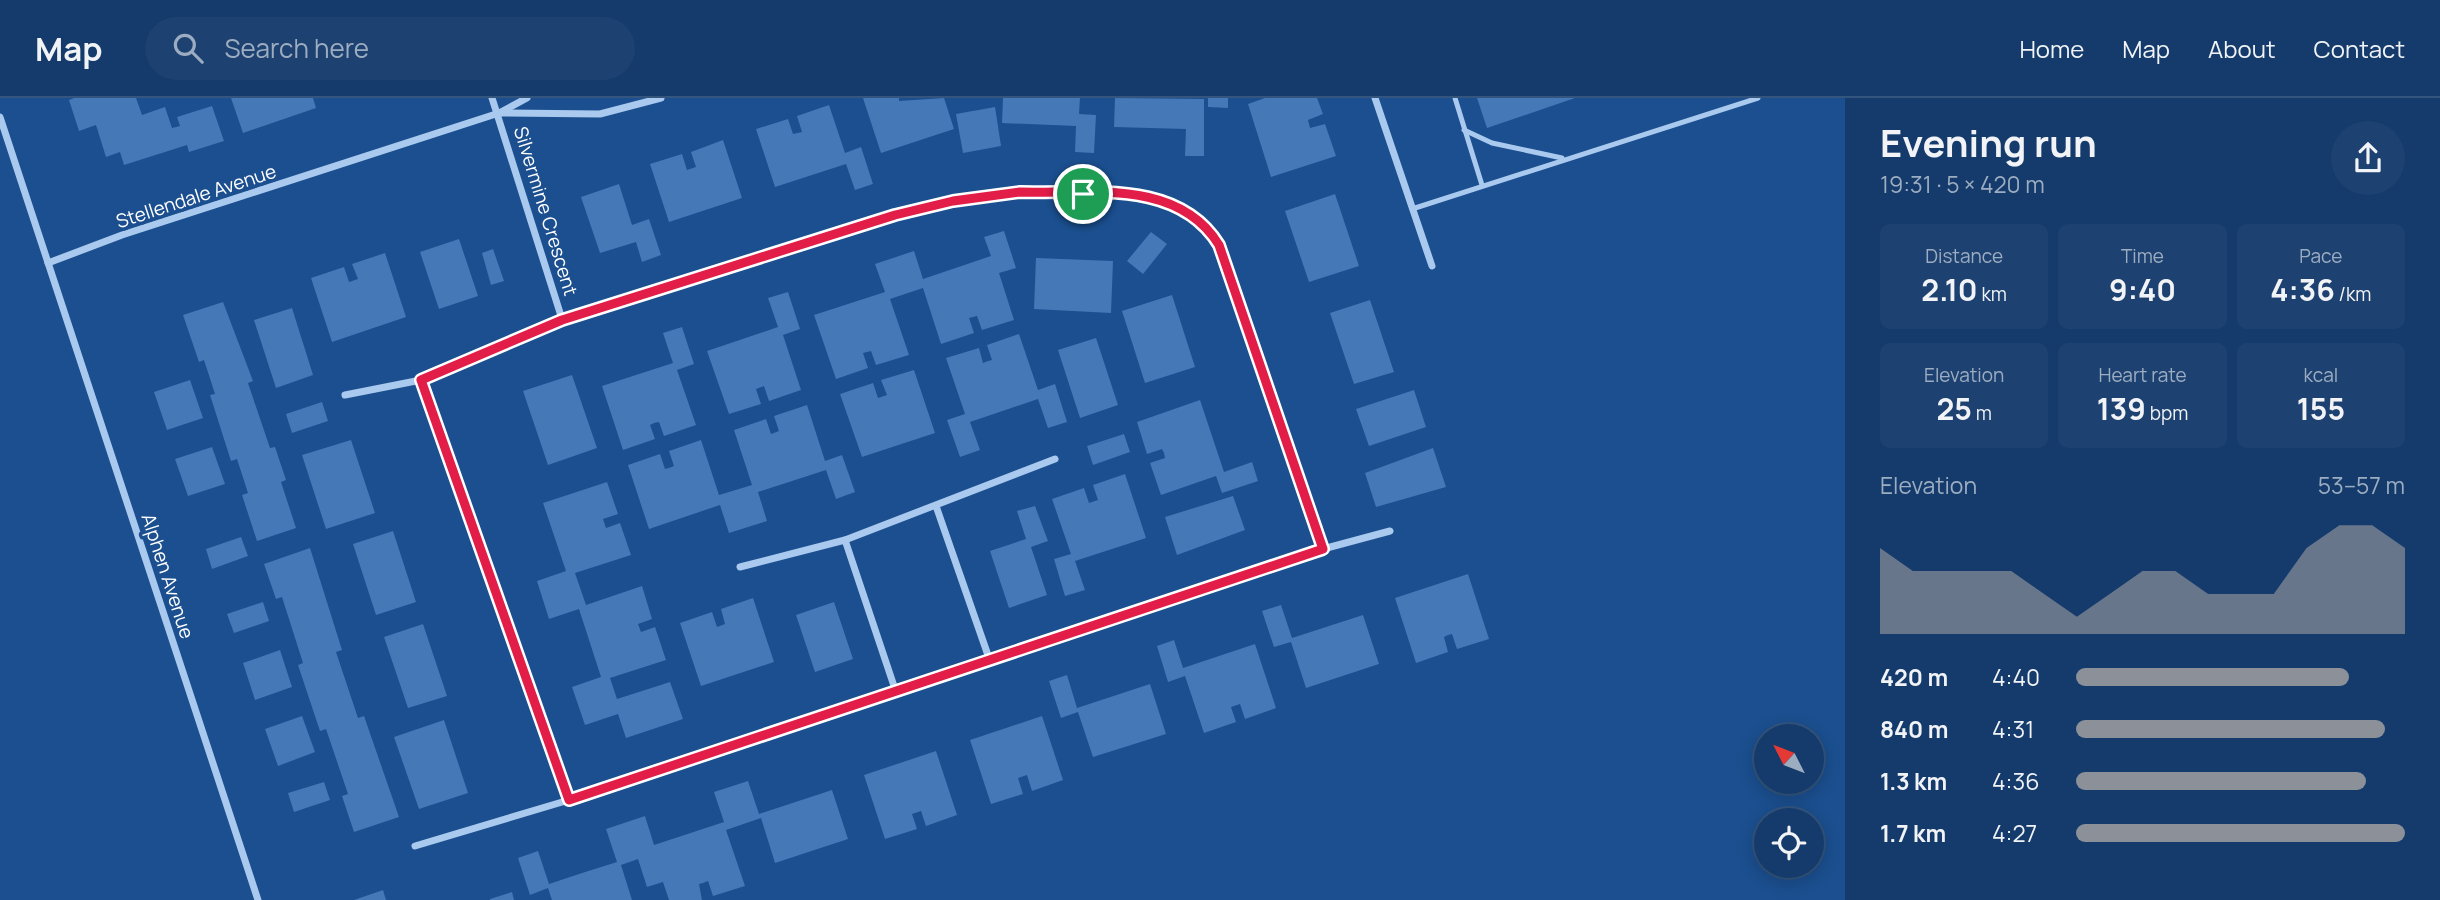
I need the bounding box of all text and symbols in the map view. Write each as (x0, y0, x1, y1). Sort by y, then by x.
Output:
search box (145, 17, 635, 80)
text: Map (35, 26, 103, 71)
icon: search (169, 29, 207, 67)
text: Search here (225, 30, 369, 66)
text: Home (2019, 32, 2084, 65)
text: Map (2122, 32, 2170, 65)
text: About (2208, 32, 2276, 65)
text: Contact (2314, 32, 2405, 65)
text: Evening run (1880, 116, 2097, 168)
button: share (2331, 121, 2405, 195)
street label: Silvermine Crescent (508, 123, 584, 299)
street label: Stellendale Avenue (112, 158, 280, 234)
pin (1053, 164, 1113, 224)
text: 19:31 · 5 × 420 m (1880, 168, 2045, 200)
icon: arrive (1064, 175, 1102, 213)
text: Distance (1925, 243, 2003, 269)
text: Time (2121, 243, 2164, 269)
text: Pace (2299, 243, 2342, 269)
text: 2.10 (1921, 269, 1978, 310)
text: 9:40 (2109, 269, 2176, 310)
text: 4:36 (2270, 269, 2335, 310)
text: km (1978, 281, 2007, 307)
text: /km (2335, 281, 2371, 307)
text: Elevation (1924, 362, 2004, 388)
text: Heart rate (2098, 362, 2187, 388)
text: kcal (2303, 362, 2338, 388)
text: 25 (1936, 388, 1972, 429)
text: 139 (2097, 388, 2146, 429)
text: 155 (2297, 388, 2345, 429)
text: m (1972, 400, 1992, 426)
text: bpm (2146, 400, 2188, 426)
text: Elevation (1880, 469, 1977, 501)
text: 53–57 m (2318, 469, 2405, 501)
street label: Alphen Avenue (136, 510, 200, 642)
text: 420 m (1880, 661, 1948, 693)
text: 4:40 (1992, 661, 2040, 693)
text: 840 m (1880, 713, 1949, 745)
text: 4:31 (1992, 713, 2034, 745)
north arrow (1754, 724, 1824, 794)
map controls (1754, 724, 1824, 878)
text: 1.3 km (1880, 765, 1947, 797)
text: 4:36 (1992, 765, 2039, 797)
button: locate (1754, 808, 1824, 878)
text: 1.7 km (1880, 817, 1946, 849)
text: 4:27 (1992, 817, 2037, 849)

